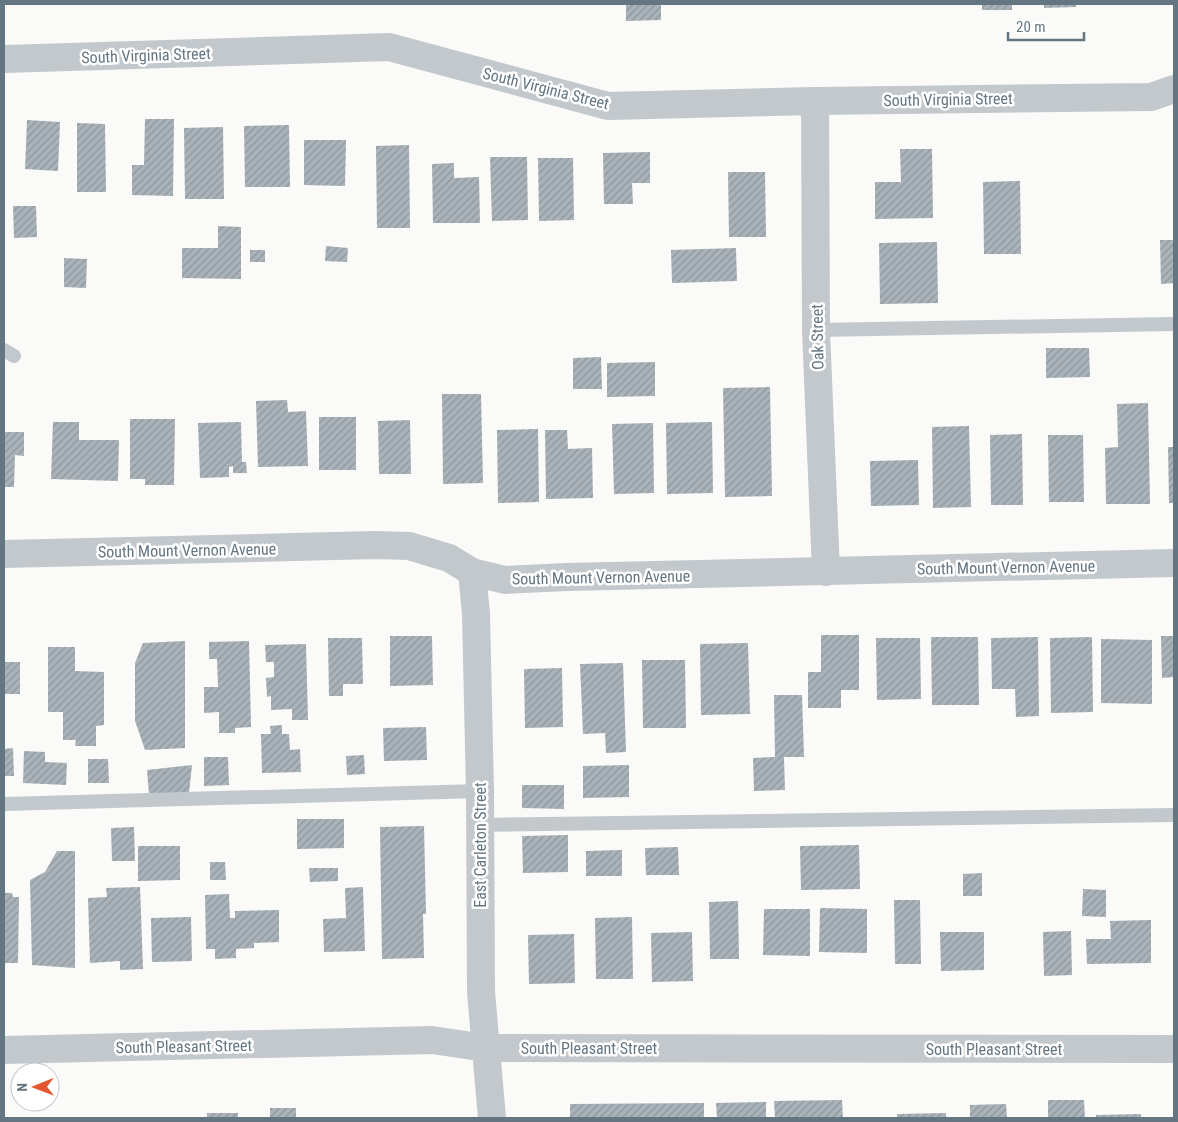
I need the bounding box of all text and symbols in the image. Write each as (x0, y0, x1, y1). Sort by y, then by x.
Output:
scale bar (1008, 10, 1084, 42)
text: 20 m (1016, 18, 1046, 36)
street label: South Virginia Street (81, 44, 211, 67)
street label: South Virginia Street (481, 64, 611, 113)
street label: South Virginia Street (883, 89, 1013, 110)
street label: Oak Street (807, 304, 828, 370)
street label: South Mount Vernon Avenue (98, 539, 276, 562)
street label: South Mount Vernon Avenue (917, 556, 1095, 579)
street label: South Mount Vernon Avenue (512, 566, 690, 589)
street label: East Carleton Street (471, 782, 490, 908)
street label: South Pleasant Street (116, 1036, 253, 1057)
street label: South Pleasant Street (521, 1039, 658, 1058)
street label: South Pleasant Street (926, 1040, 1063, 1059)
north arrow (10, 1062, 60, 1112)
text: N (14, 1083, 30, 1092)

